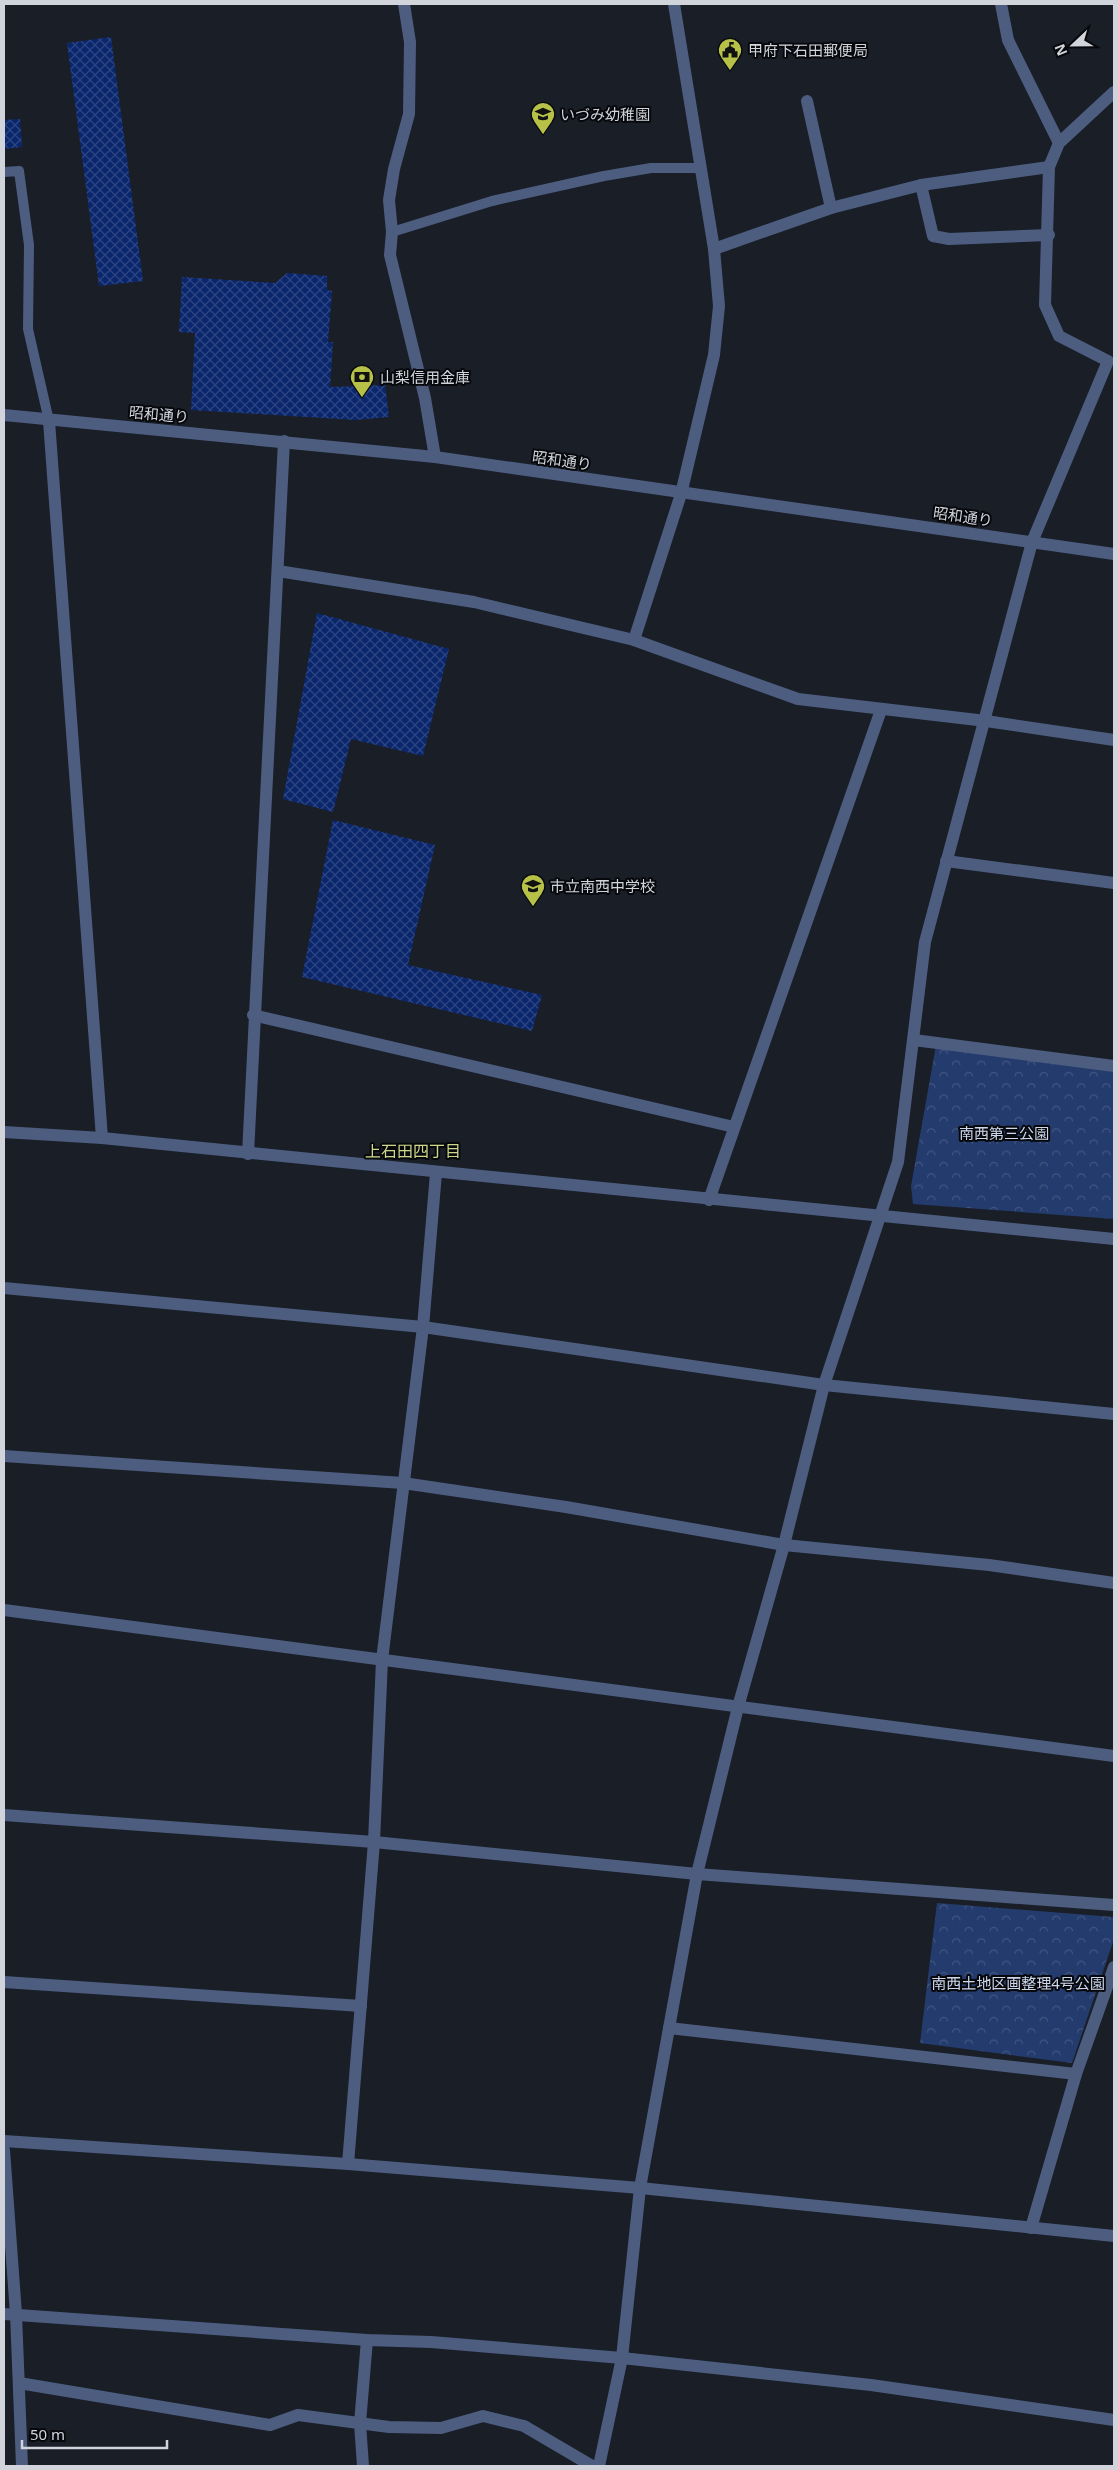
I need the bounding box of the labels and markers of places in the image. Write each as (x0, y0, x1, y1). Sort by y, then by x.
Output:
public building icon: 甲府下石田郵便局 (717, 37, 743, 71)
place label: 甲府下石田郵便局 (748, 40, 868, 60)
school or university icon: いづみ幼稚園 (530, 101, 556, 135)
place label: いづみ幼稚園 (560, 104, 650, 124)
bank icon: 山梨信用金庫 (349, 364, 375, 398)
place label: 山梨信用金庫 (380, 367, 470, 387)
school or university icon: 市立南西中学校 (520, 873, 546, 907)
place label: 市立南西中学校 (550, 876, 655, 896)

